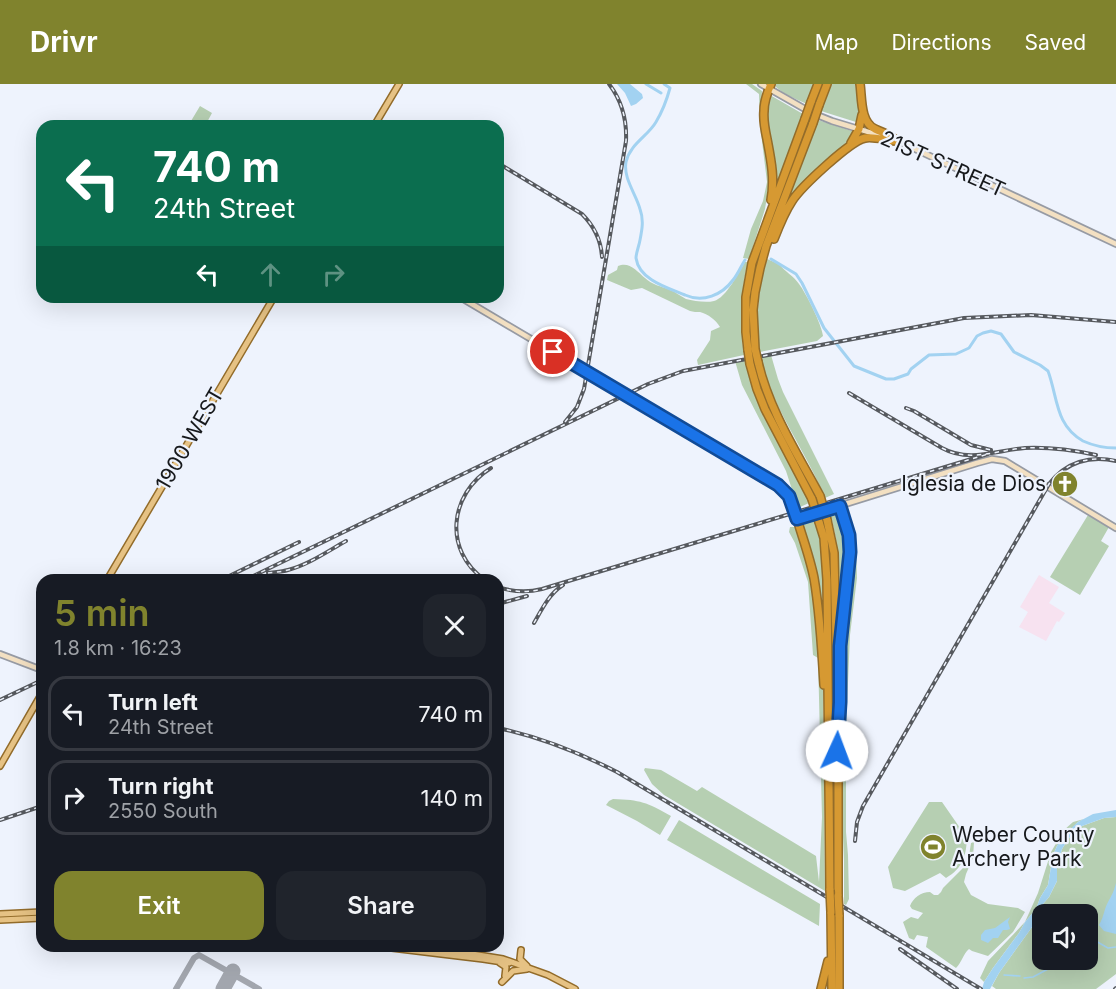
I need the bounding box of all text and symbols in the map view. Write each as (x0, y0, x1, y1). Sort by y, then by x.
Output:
text: Drivr (30, 25, 98, 59)
text: Map (815, 30, 858, 55)
text: Directions (891, 30, 992, 55)
text: Saved (1025, 30, 1086, 55)
street label: 21ST STREET (877, 125, 1009, 202)
text: 740 m (153, 141, 280, 192)
icon: left (54, 144, 132, 222)
text: 24th Street (153, 192, 295, 225)
icon: left (191, 258, 224, 291)
icon: ahead (254, 258, 287, 291)
icon: right (317, 258, 350, 291)
pin (527, 326, 578, 377)
icon: arrive (536, 335, 569, 368)
street label: 1900 WEST (150, 383, 229, 494)
church icon: Iglesia de Dios (1050, 469, 1080, 499)
place label: Iglesia de Dios (901, 471, 1046, 496)
text: 5 min (54, 591, 150, 635)
button: close (423, 594, 486, 657)
text: 1.8 km · 16:23 (54, 636, 182, 660)
text: Turn left (108, 689, 198, 715)
icon: left (57, 697, 90, 730)
text: 740 m (418, 701, 483, 727)
text: 24th Street (108, 715, 213, 739)
position arrow (805, 719, 869, 783)
text: Turn right (108, 773, 214, 799)
icon: right (57, 781, 90, 814)
text: 140 m (421, 785, 483, 811)
text: 2550 South (108, 799, 218, 823)
place label: Weber County Archery Park (952, 822, 1095, 871)
sports icon: Weber County Archery Park (918, 832, 948, 862)
button: Exit (54, 871, 264, 940)
button: Share (276, 871, 486, 940)
map controls (1032, 904, 1098, 970)
button: sound (1032, 904, 1098, 970)

